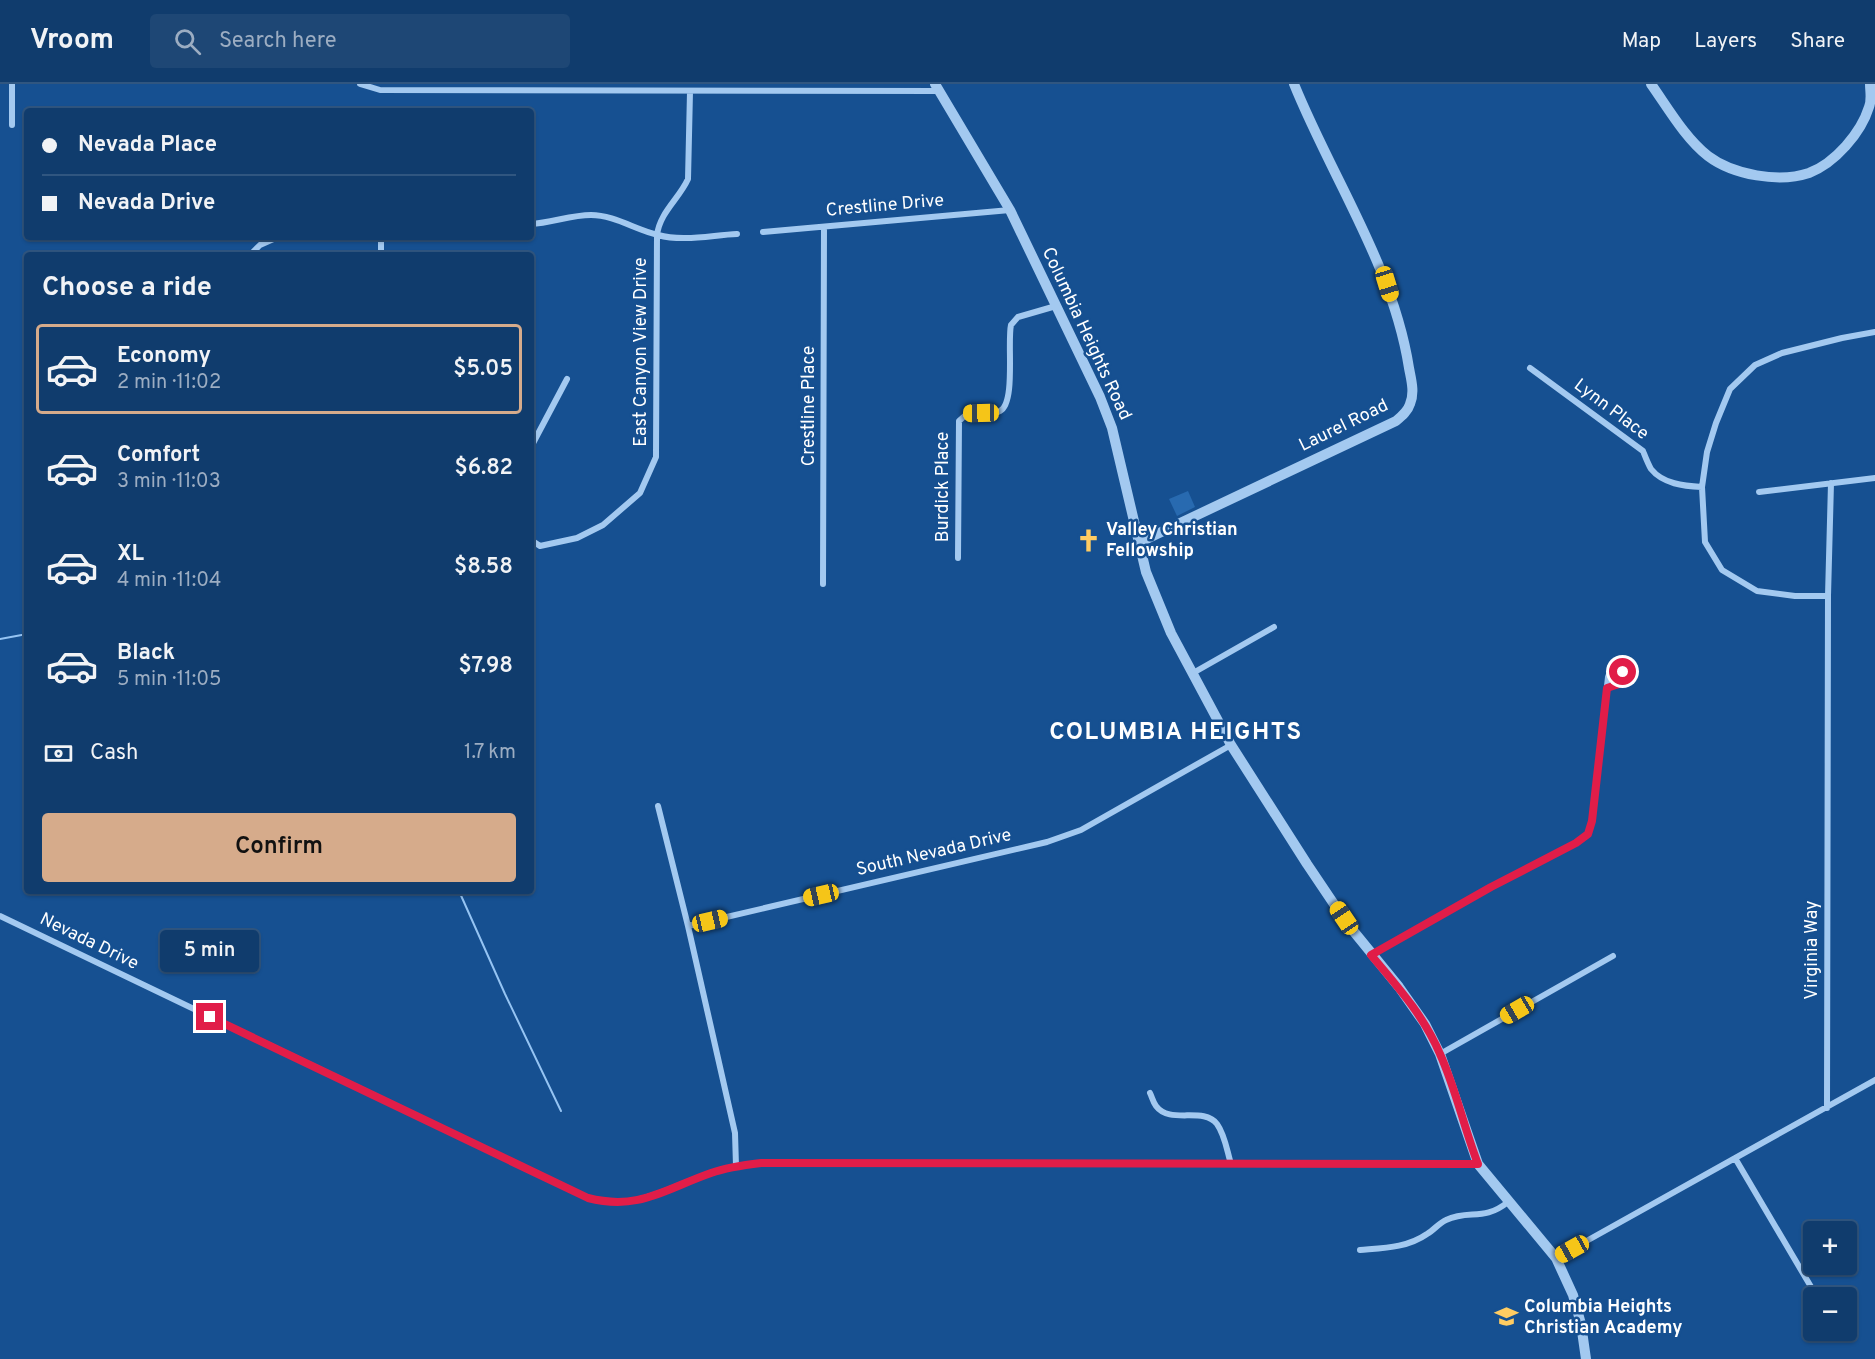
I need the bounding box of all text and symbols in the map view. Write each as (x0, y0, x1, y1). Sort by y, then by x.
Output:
search box (150, 14, 570, 68)
text: Vroom (30, 23, 114, 59)
icon: search (171, 25, 204, 58)
text: Search here (219, 28, 337, 55)
text: Map (1622, 28, 1661, 55)
text: Layers (1694, 28, 1757, 55)
text: Share (1790, 28, 1845, 55)
text: Nevada Place (78, 132, 217, 159)
street label: Crestline Drive (825, 189, 945, 223)
text: Nevada Drive (78, 190, 215, 217)
street label: Columbia Heights Road (1036, 244, 1136, 424)
street label: East Canyon View Drive (630, 257, 653, 447)
car (1373, 264, 1401, 304)
text: Choose a ride (42, 271, 212, 305)
icon: car (45, 342, 99, 396)
text: Economy (117, 343, 211, 370)
street label: Crestline Place (798, 346, 821, 466)
text: $5.05 (453, 356, 513, 383)
text: 2 min · 11:02 (117, 370, 221, 396)
street label: Lynn Place (1569, 374, 1653, 446)
street label: Laurel Road (1296, 394, 1392, 458)
car (963, 404, 999, 422)
street label: Burdick Place (932, 432, 955, 542)
icon: car (45, 441, 99, 495)
text: Comfort (117, 442, 200, 469)
text: $6.82 (455, 455, 513, 482)
text: 3 min · 11:03 (117, 469, 221, 495)
place label: Valley Christian Fellowship (1106, 519, 1238, 563)
church icon: Valley Christian Fellowship (1075, 527, 1101, 553)
icon: car (45, 540, 99, 594)
text: XL (117, 541, 144, 568)
text: $8.58 (454, 554, 513, 581)
text: 4 min · 11:04 (117, 568, 221, 594)
icon: car (45, 639, 99, 693)
text: Black (117, 640, 175, 667)
text: $7.98 (458, 653, 513, 680)
route start (1609, 658, 1636, 685)
text: 5 min · 11:05 (117, 667, 221, 693)
district label: COLUMBIA HEIGHTS (1049, 718, 1303, 748)
icon: cash (42, 737, 75, 770)
text: Cash (90, 740, 139, 767)
text: 1.7 km (464, 740, 516, 766)
button: Confirm (42, 813, 516, 882)
street label: South Nevada Drive (854, 824, 1014, 882)
car (801, 882, 841, 908)
car (1326, 898, 1362, 938)
street label: Virginia Way (1801, 900, 1824, 1000)
street label: Nevada Drive (36, 908, 142, 976)
car (690, 908, 730, 934)
callout: 5 min (160, 930, 260, 972)
text: 5 min (184, 938, 235, 964)
car (1497, 993, 1537, 1027)
route end (196, 1003, 223, 1030)
map controls (1803, 1221, 1857, 1341)
button: + (1803, 1221, 1857, 1275)
car (1552, 1232, 1592, 1266)
button: − (1803, 1287, 1857, 1341)
place label: Columbia Heights Christian Academy (1524, 1296, 1683, 1340)
school or university icon: Columbia Heights Christian Academy (1493, 1304, 1519, 1330)

